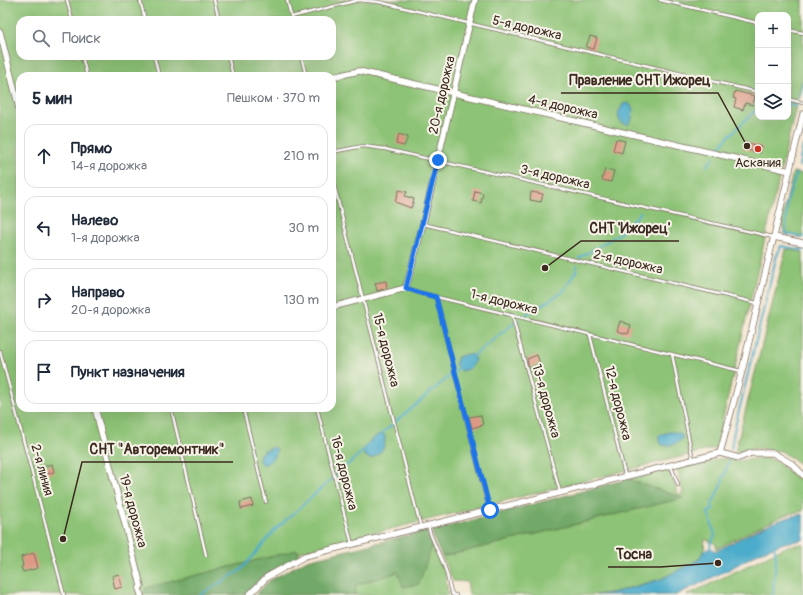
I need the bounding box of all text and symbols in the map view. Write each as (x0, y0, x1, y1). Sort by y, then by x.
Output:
street label: 5-я дорожка (491, 12, 563, 44)
map controls (755, 12, 791, 120)
button: + (755, 12, 791, 48)
search box (16, 16, 336, 60)
icon: search (30, 27, 52, 49)
text: Поиск (62, 29, 101, 48)
button: − (755, 48, 791, 84)
street label: 20-я дорожка (425, 54, 459, 136)
callout: Правление СНТ Ижорец (561, 67, 718, 93)
text: Правление СНТ Ижорец (569, 72, 711, 89)
button: layers (755, 84, 791, 120)
text: 5 мин (32, 88, 72, 109)
text: Пешком · 370 m (227, 90, 320, 106)
street label: 4-я дорожка (527, 91, 599, 123)
text: Прямо (71, 139, 112, 158)
marker: Аскания (753, 144, 763, 154)
icon: ahead (33, 145, 55, 167)
text: 210 m (283, 148, 319, 164)
route end (429, 151, 447, 169)
place label: Аскания (735, 155, 781, 171)
text: 14-я дорожка (71, 158, 147, 174)
street label: 3-я дорожка (519, 161, 591, 193)
text: Налево (71, 211, 118, 230)
callout: СНТ 'Ижорец' (581, 215, 679, 241)
icon: left (33, 217, 55, 239)
text: 30 m (289, 220, 319, 236)
text: СНТ 'Ижорец' (589, 220, 671, 237)
text: 1-я дорожка (71, 230, 140, 246)
street label: 2-я дорожка (592, 246, 664, 278)
text: Направо (71, 283, 125, 302)
street label: 1-я дорожка (469, 286, 539, 318)
icon: right (33, 289, 55, 311)
text: 130 m (283, 292, 319, 308)
text: 20-я дорожка (71, 302, 151, 318)
street label: 15-я дорожка (369, 311, 403, 389)
icon: arrive (33, 361, 55, 383)
street label: 13-я дорожка (528, 362, 564, 440)
text: Пункт назначения (71, 363, 185, 382)
street label: 12-я дорожка (601, 364, 635, 442)
street label: 16-я дорожка (327, 434, 361, 512)
callout: СНТ "Авторемонтник" (82, 436, 233, 462)
text: СНТ "Авторемонтник" (90, 441, 224, 458)
street label: 2-я линия (27, 442, 57, 498)
street label: 19-я дорожка (116, 473, 150, 549)
route start (481, 501, 499, 519)
callout: Тосна (608, 541, 660, 567)
text: Тосна (615, 546, 652, 563)

